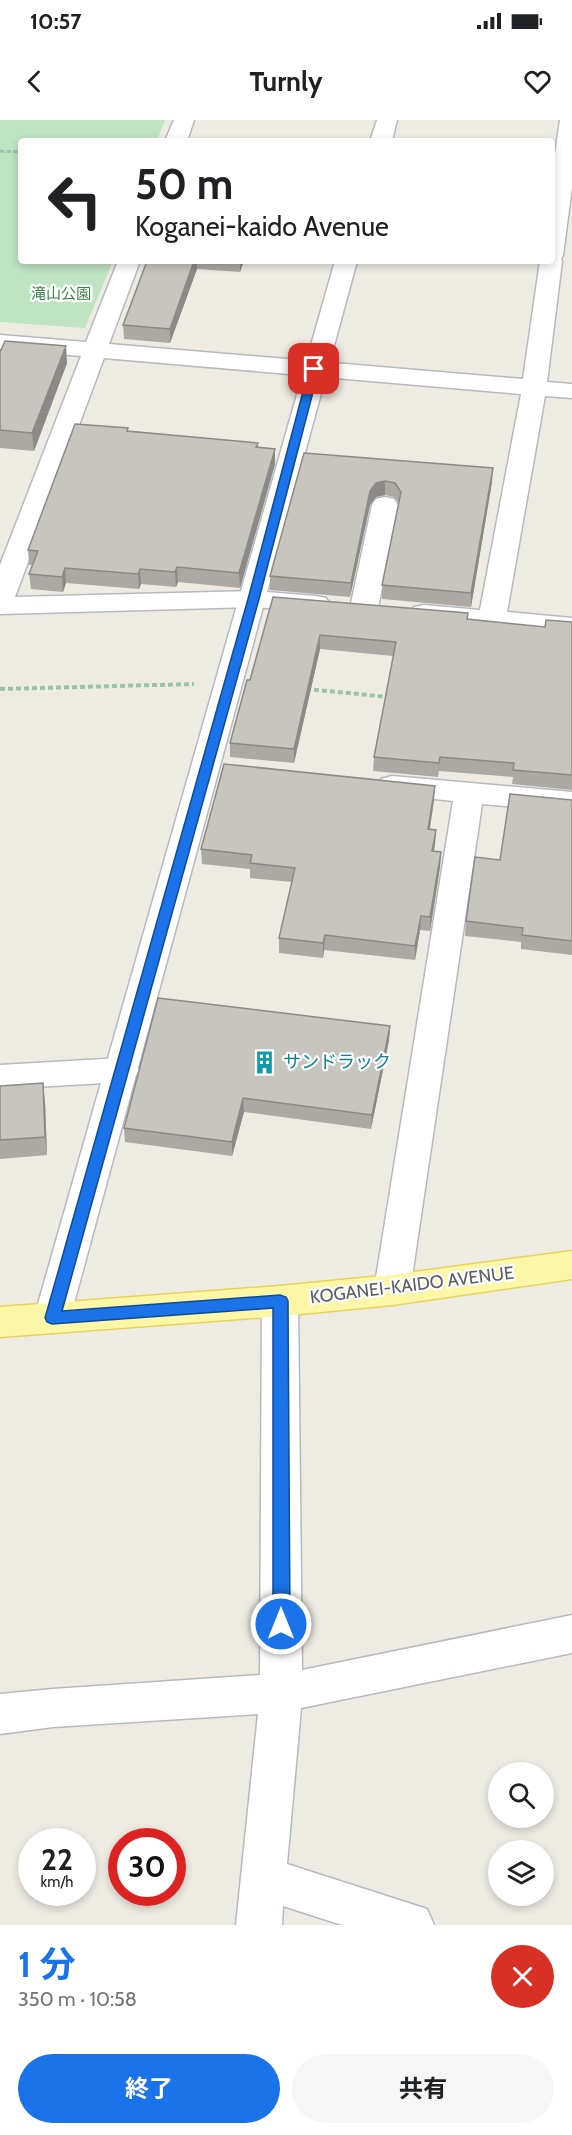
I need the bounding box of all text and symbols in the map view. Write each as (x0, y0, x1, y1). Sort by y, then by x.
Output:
text: 10:57 (30, 8, 82, 35)
icon: back (18, 65, 51, 98)
text: Turnly (250, 65, 322, 98)
icon: heart (521, 65, 554, 98)
text: 50 m (135, 158, 233, 210)
icon: left (36, 162, 114, 240)
text: Koganei-kaido Avenue (135, 210, 389, 243)
park label: 滝山公園 (31, 285, 91, 303)
pin (288, 343, 339, 394)
icon: arrive (297, 352, 330, 385)
building icon: サンドラック (252, 1049, 278, 1075)
place label: サンドラック (283, 1051, 391, 1073)
street label: KOGANEI-KAIDO AVENUE (309, 1262, 515, 1308)
position arrow (249, 1592, 313, 1656)
map controls (488, 1762, 554, 1906)
button: search (488, 1762, 554, 1828)
speed limit sign: 30 (108, 1828, 186, 1906)
button: layers (488, 1840, 554, 1906)
text: 22 (41, 1841, 73, 1878)
text: km/h (41, 1873, 73, 1891)
text: 1 分 (18, 1942, 75, 1986)
button: close (491, 1945, 554, 2008)
text: 350 m · 10:58 (18, 1987, 137, 2011)
button: 終了 (18, 2054, 280, 2123)
button: 共有 (292, 2054, 554, 2123)

